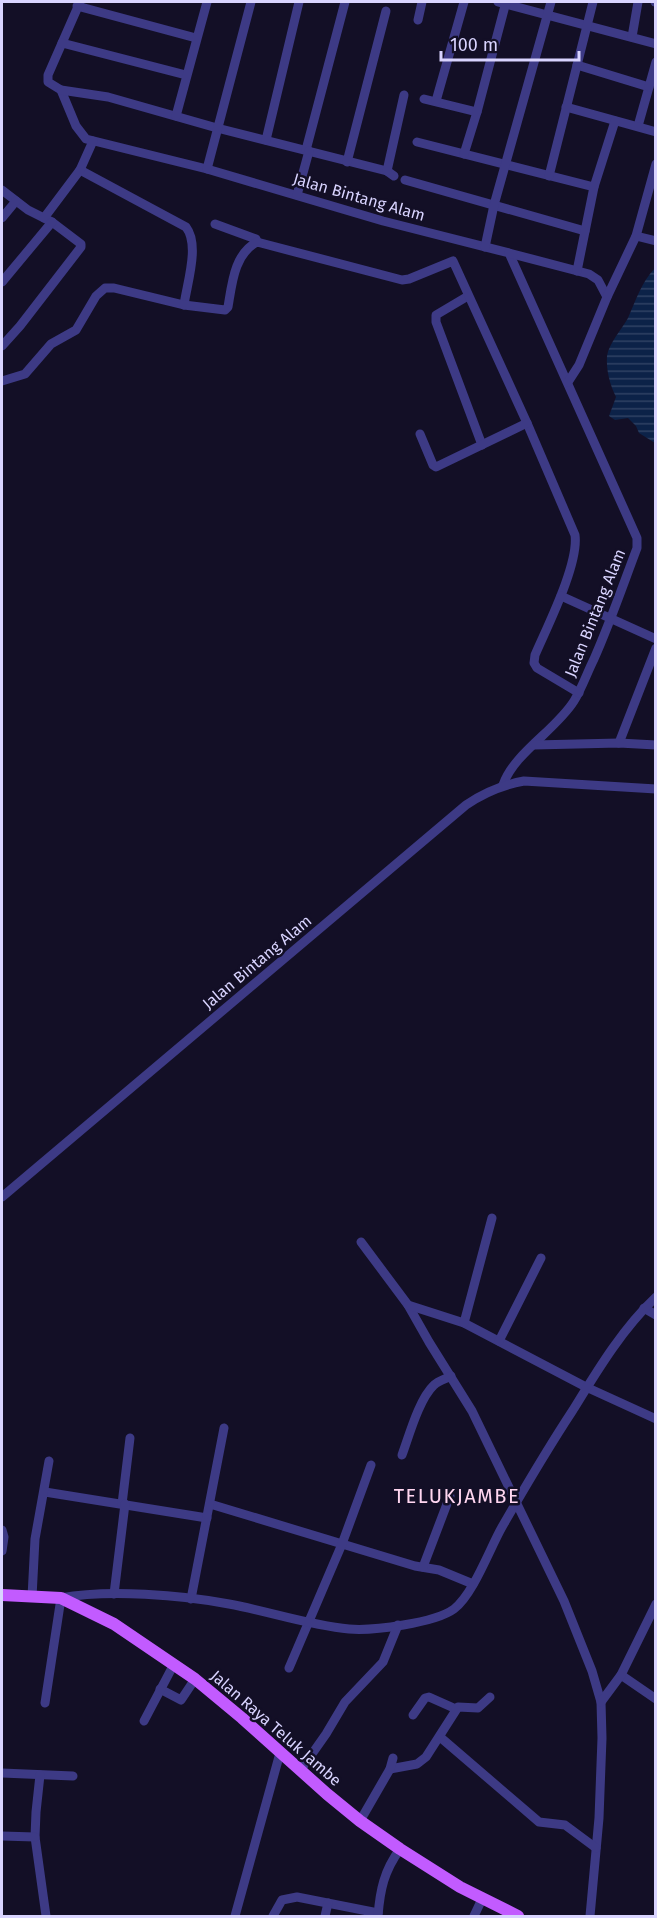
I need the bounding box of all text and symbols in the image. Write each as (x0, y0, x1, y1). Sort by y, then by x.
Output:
scale bar (441, 24, 579, 62)
text: 100 m (450, 34, 498, 56)
street label: Jalan Bintang Alam (291, 169, 427, 225)
street label: Jalan Bintang Alam (561, 546, 629, 680)
street label: Jalan Bintang Alam (199, 911, 315, 1013)
district label: TELUKJAMBE (394, 1484, 520, 1508)
street label: Jalan Raya Teluk Jambe (207, 1666, 345, 1790)

